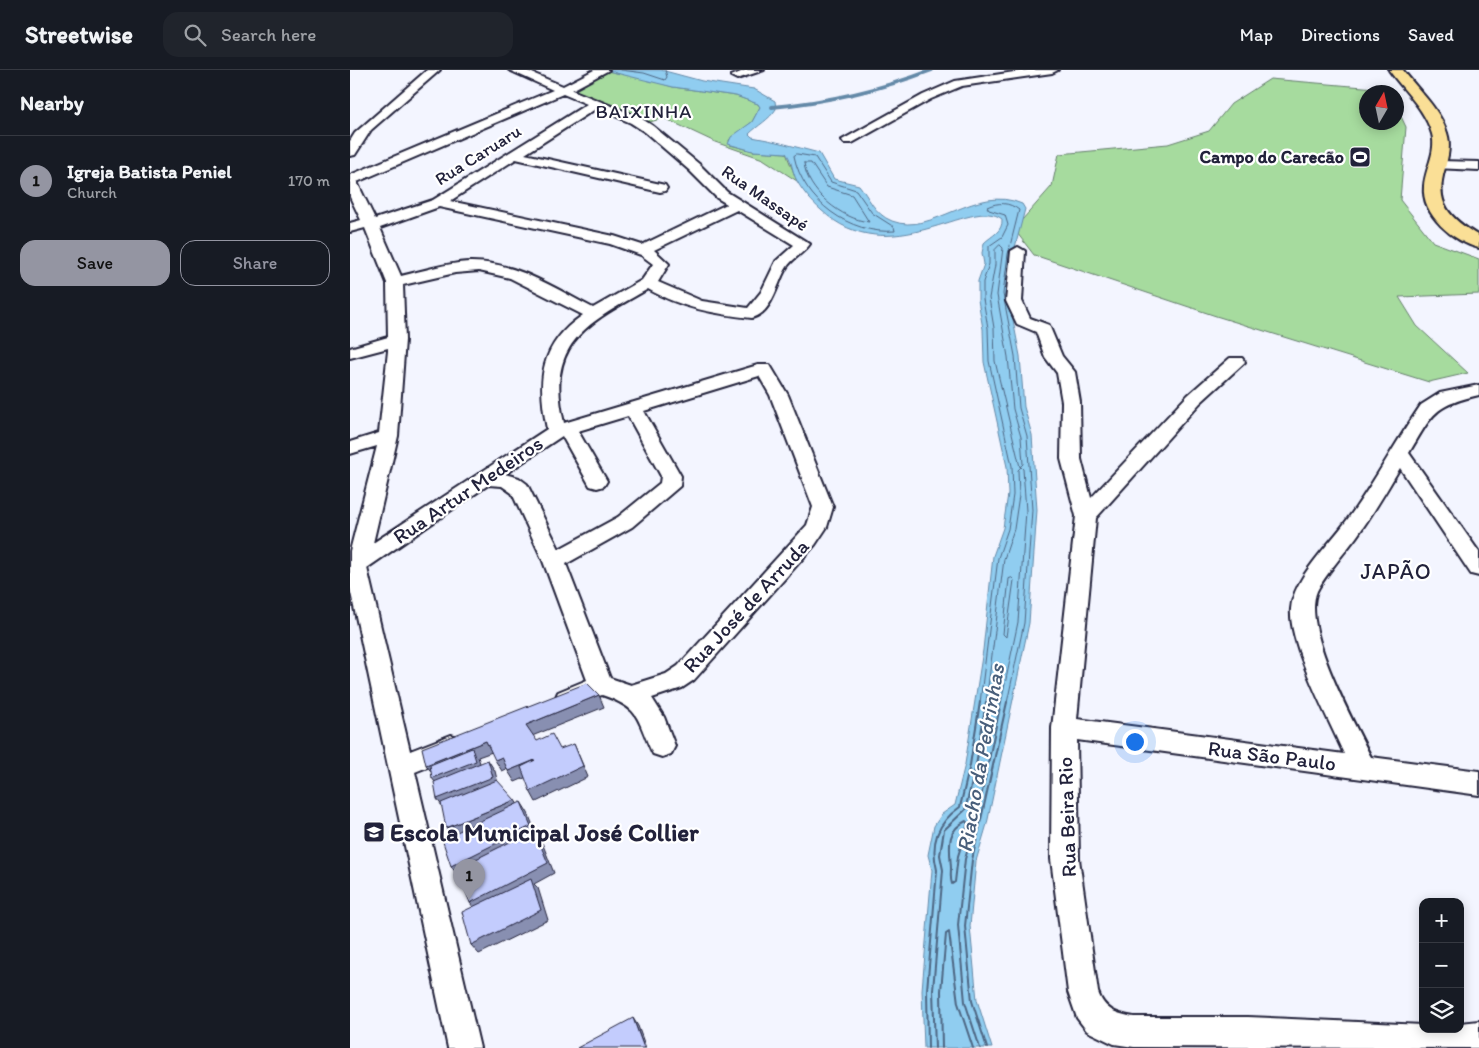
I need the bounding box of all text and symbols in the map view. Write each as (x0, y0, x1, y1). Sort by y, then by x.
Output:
search box (163, 12, 513, 57)
text: Streetwise (25, 20, 133, 49)
icon: search (181, 21, 209, 49)
text: Search here (221, 23, 316, 46)
text: Map (1240, 24, 1273, 46)
text: Directions (1301, 24, 1380, 46)
text: Saved (1408, 24, 1454, 46)
north arrow (1359, 85, 1404, 130)
text: Nearby (20, 90, 84, 115)
district label: BAIXINHA (596, 100, 692, 123)
street label: Rua Caruaru (431, 120, 525, 190)
sports icon: Campo do Carecão (1348, 145, 1372, 169)
place label: Campo do Carecão (1199, 146, 1344, 168)
text: Igreja Batista Peniel (67, 160, 232, 183)
street label: Rua Massapé (717, 160, 813, 236)
text: 1 (32, 171, 40, 190)
text: 170 m (288, 171, 330, 190)
text: Church (67, 183, 117, 202)
button: Save (20, 240, 170, 286)
button: Share (180, 240, 330, 286)
street label: Rua Artur Medeiros (388, 430, 547, 549)
street label: Rua José de Arruda (677, 534, 814, 678)
district label: JAPÃO (1360, 558, 1432, 585)
water label: Riacho da Pedrinhas (951, 661, 1011, 854)
your location (1122, 729, 1148, 755)
street label: Rua São Paulo (1207, 735, 1338, 776)
street label: Rua Beira Rio (1052, 756, 1081, 878)
place label: Escola Municipal José Collier (390, 817, 699, 848)
school or university icon: Escola Municipal José Collier (362, 820, 386, 844)
pin: 1 (453, 859, 485, 900)
map controls (1419, 898, 1464, 1033)
button: + (1419, 898, 1464, 943)
button: − (1419, 943, 1464, 988)
button: layers (1419, 988, 1464, 1033)

